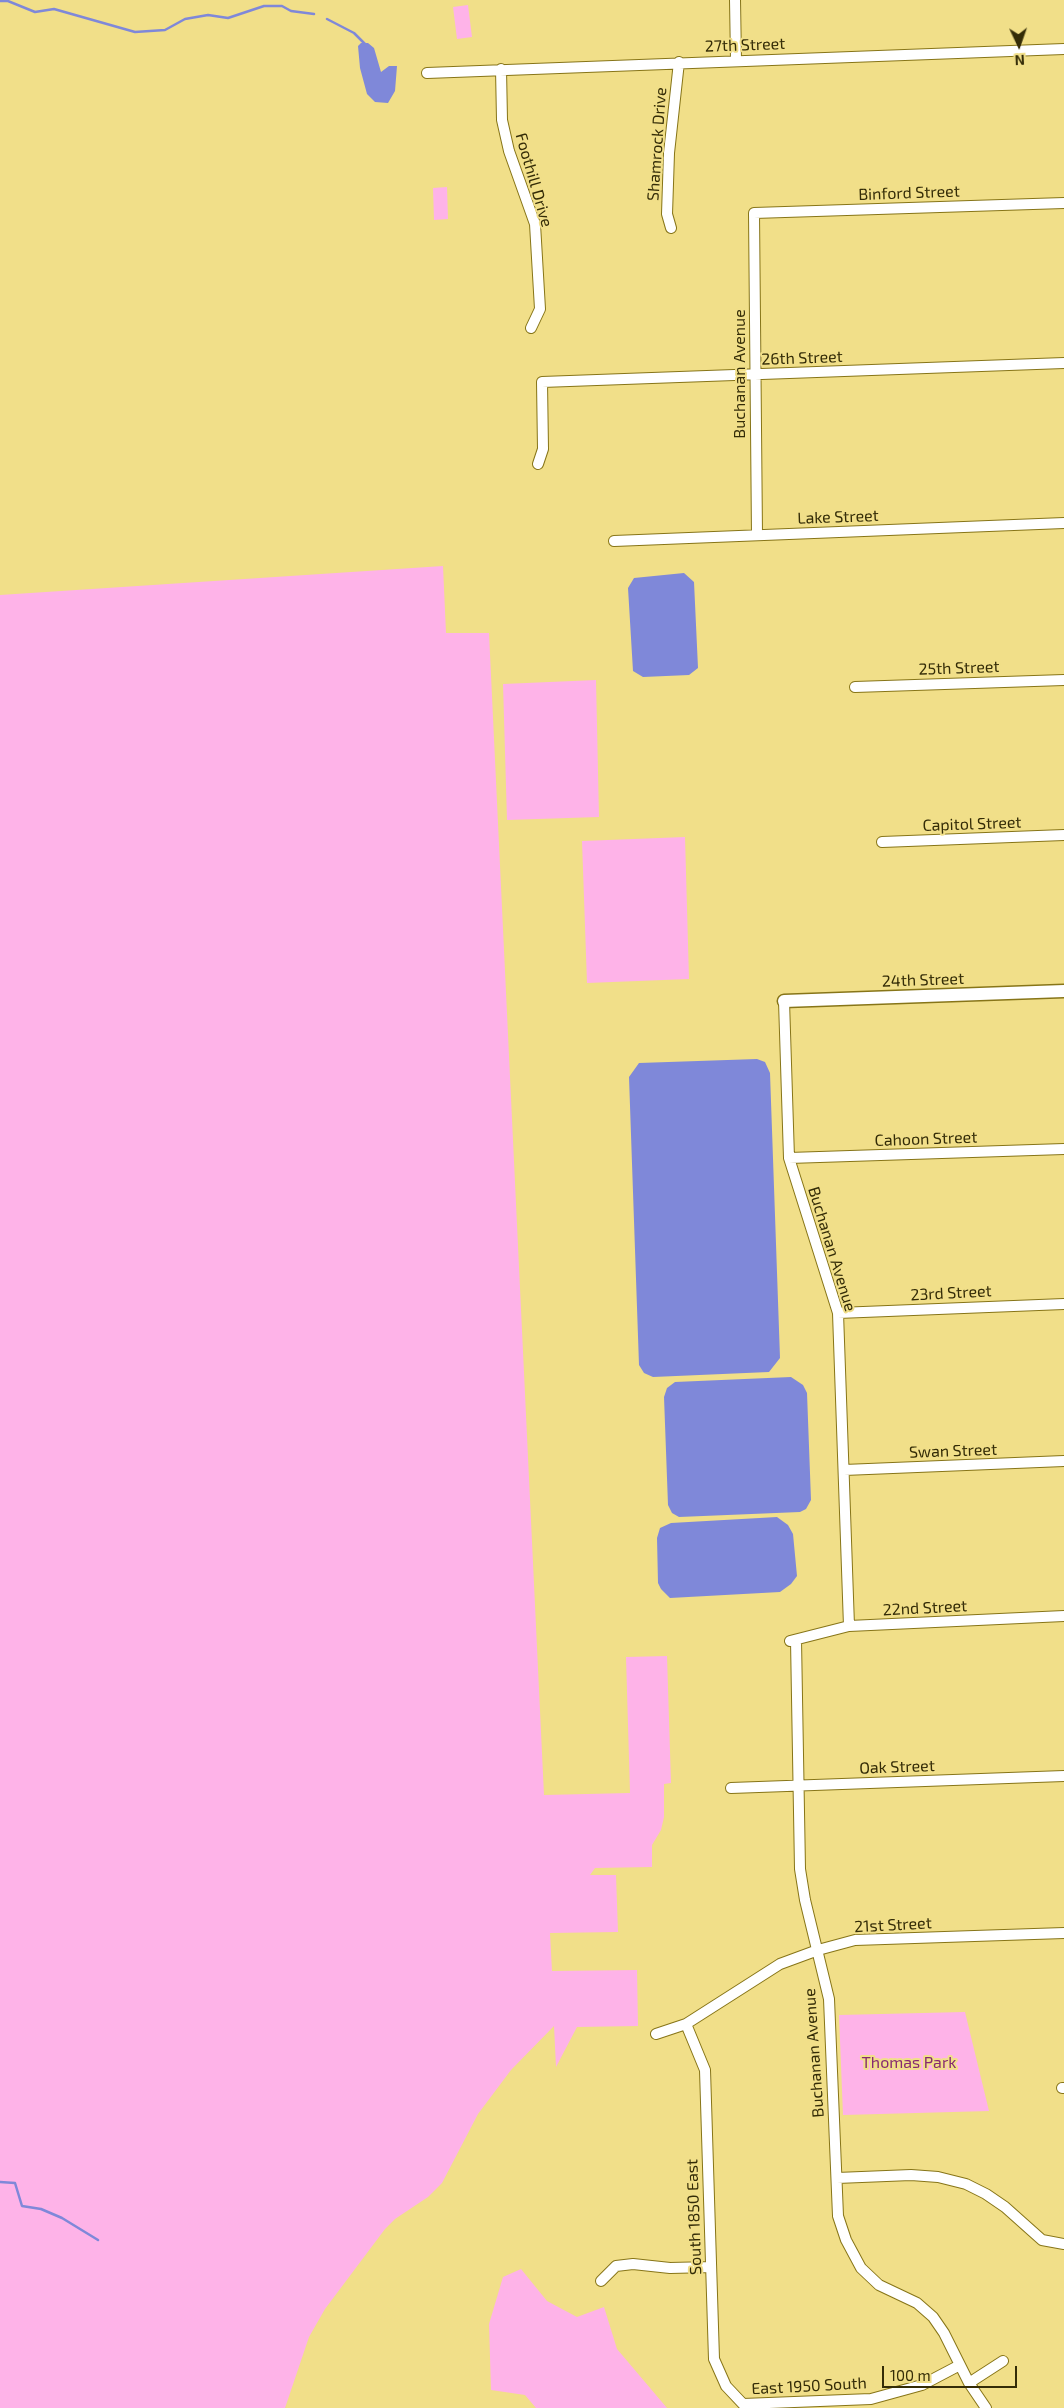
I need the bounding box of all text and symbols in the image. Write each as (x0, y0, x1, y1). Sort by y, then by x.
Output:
north arrow (994, 20, 1044, 70)
street label: 27th Street (704, 34, 786, 56)
text: N (1014, 52, 1025, 69)
street label: Shamrock Drive (643, 87, 671, 201)
street label: Foothill Drive (511, 131, 557, 229)
street label: Binford Street (858, 182, 960, 204)
street label: Buchanan Avenue (730, 309, 750, 439)
street label: 26th Street (761, 347, 843, 369)
street label: Lake Street (797, 506, 879, 528)
street label: 25th Street (918, 657, 1000, 679)
street label: Capitol Street (922, 813, 1022, 835)
street label: 24th Street (882, 969, 964, 991)
street label: Cahoon Street (874, 1128, 978, 1150)
street label: Buchanan Avenue (804, 1184, 860, 1314)
street label: 23rd Street (910, 1281, 992, 1305)
street label: Swan Street (909, 1440, 997, 1462)
street label: 22nd Street (882, 1596, 968, 1620)
street label: Oak Street (859, 1756, 935, 1778)
street label: 21st Street (854, 1913, 932, 1937)
street label: Buchanan Avenue (800, 1988, 828, 2118)
park label: Thomas Park (862, 2053, 956, 2073)
street label: South 1850 East (682, 2159, 706, 2275)
scale bar (884, 2356, 1019, 2388)
text: 100 m (890, 2366, 931, 2384)
street label: East 1950 South (751, 2373, 867, 2399)

